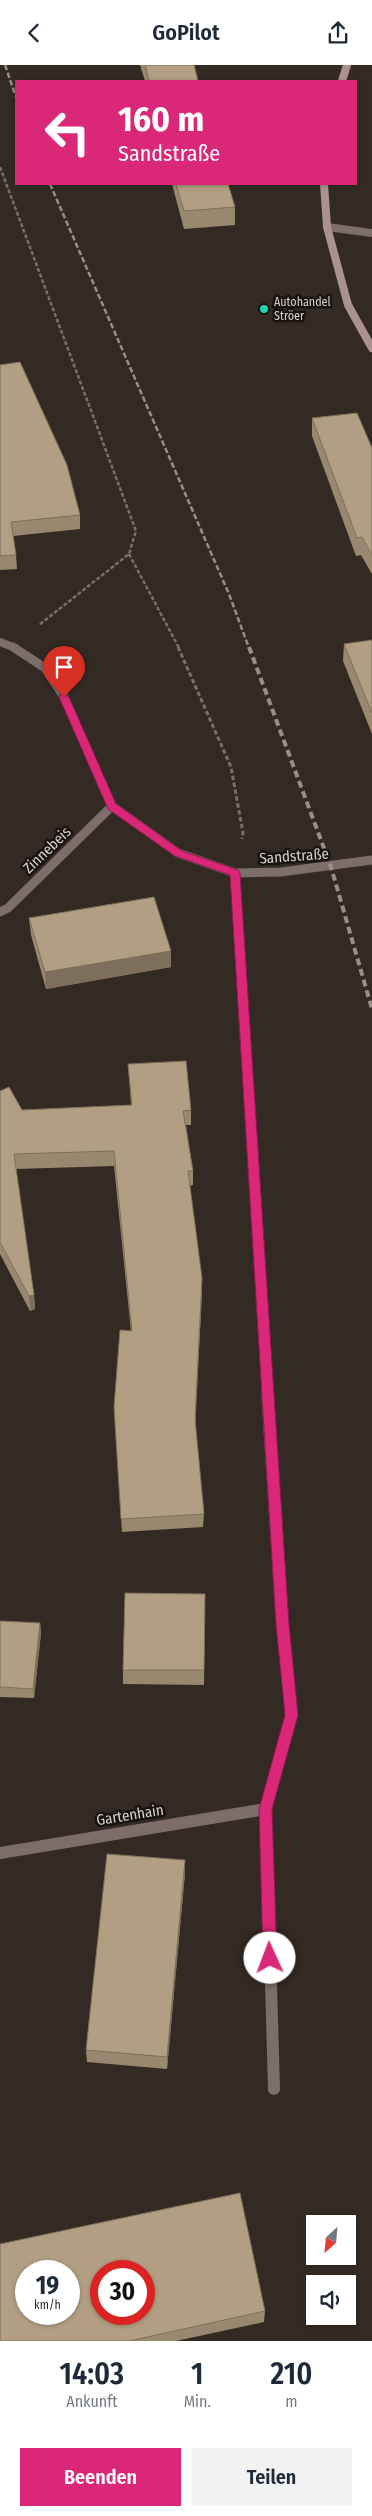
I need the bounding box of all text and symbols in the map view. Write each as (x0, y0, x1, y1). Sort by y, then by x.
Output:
icon: back (20, 19, 48, 47)
text: GoPilot (152, 19, 220, 46)
icon: share (324, 19, 352, 47)
text: 160 m (118, 98, 204, 140)
icon: left (35, 100, 100, 165)
text: Sandstraße (118, 140, 220, 167)
place label: Autohandel Ströer (274, 295, 331, 323)
marker: Autohandel Ströer (258, 303, 270, 315)
pin (43, 646, 85, 697)
icon: arrive (50, 653, 78, 681)
street label: Zinnebeis (19, 823, 75, 877)
street label: Sandstraße (259, 845, 329, 867)
street label: Gartenhain (95, 1801, 165, 1829)
position arrow (243, 1931, 295, 1983)
north arrow (306, 2215, 356, 2265)
map controls (306, 2215, 356, 2325)
speed limit sign: 30 (90, 2260, 155, 2325)
text: 19 (36, 2271, 59, 2301)
button: sound (306, 2275, 356, 2325)
text: km/h (34, 2298, 61, 2312)
text: 14:03 (60, 2356, 124, 2392)
text: 1 (191, 2356, 204, 2392)
text: 210 (270, 2356, 312, 2392)
text: Ankunft (66, 2392, 117, 2411)
text: Min. (184, 2392, 211, 2411)
text: m (285, 2392, 298, 2411)
button: Beenden (20, 2448, 181, 2506)
button: Teilen (191, 2448, 352, 2506)

